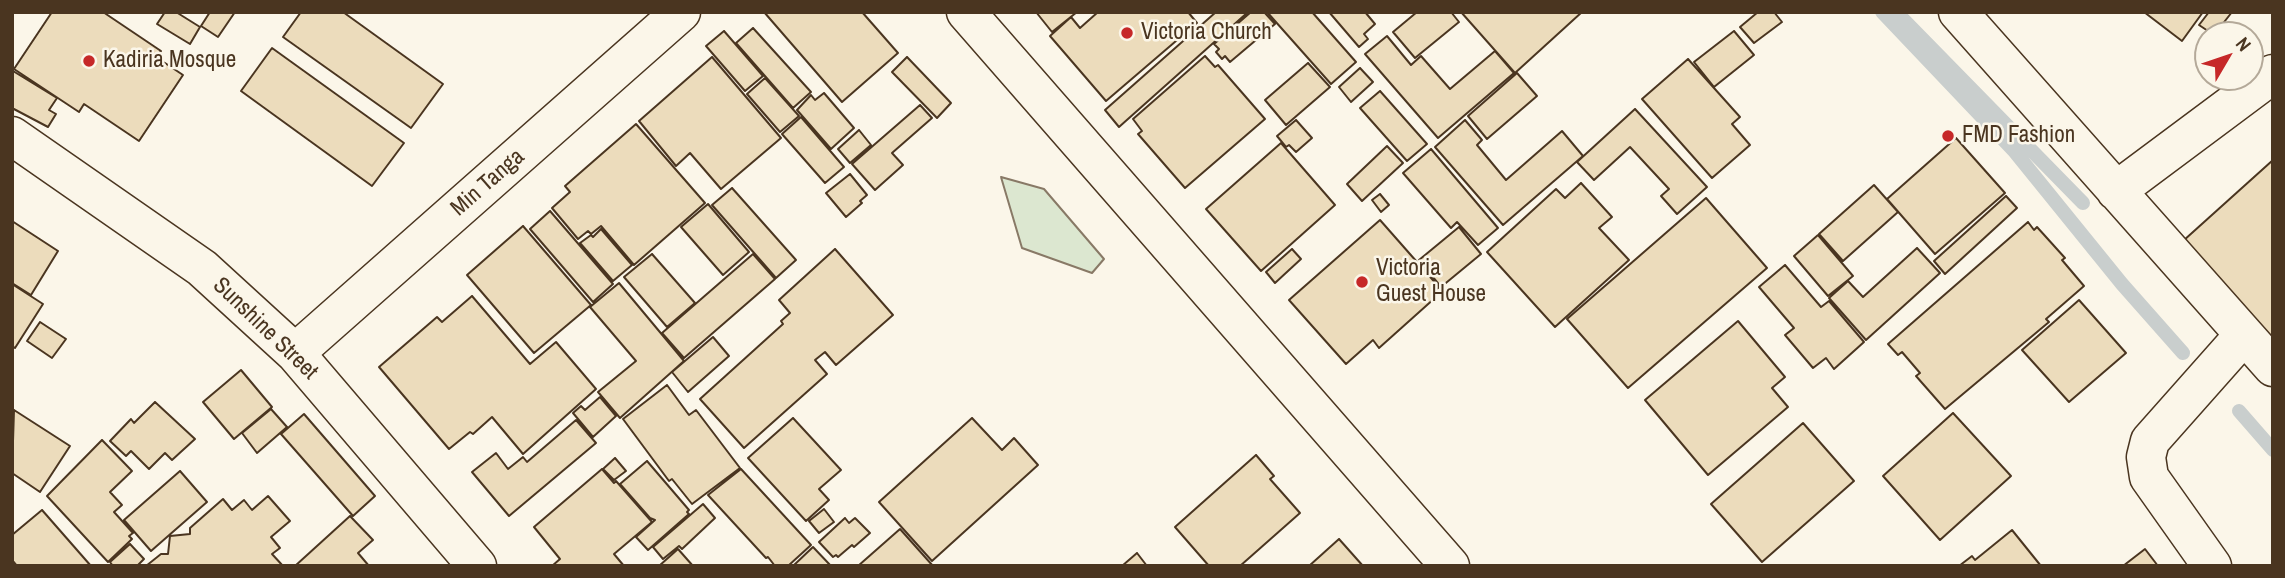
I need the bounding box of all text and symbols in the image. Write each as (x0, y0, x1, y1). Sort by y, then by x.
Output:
place label: Victoria Church (1141, 19, 1272, 47)
north arrow (2194, 21, 2264, 91)
marker: Victoria Church (1119, 25, 1135, 41)
text: N (2230, 31, 2257, 57)
place label: Kadiria Mosque (103, 47, 236, 75)
marker: Kadiria Mosque (81, 53, 97, 69)
place label: FMD Fashion (1962, 122, 2075, 150)
marker: FMD Fashion (1940, 128, 1956, 144)
street label: Min Tanga (446, 144, 530, 222)
place label: Victoria Guest House (1376, 255, 1486, 309)
street label: Sunshine Street (207, 272, 323, 386)
marker: Victoria Guest House (1354, 274, 1370, 290)

